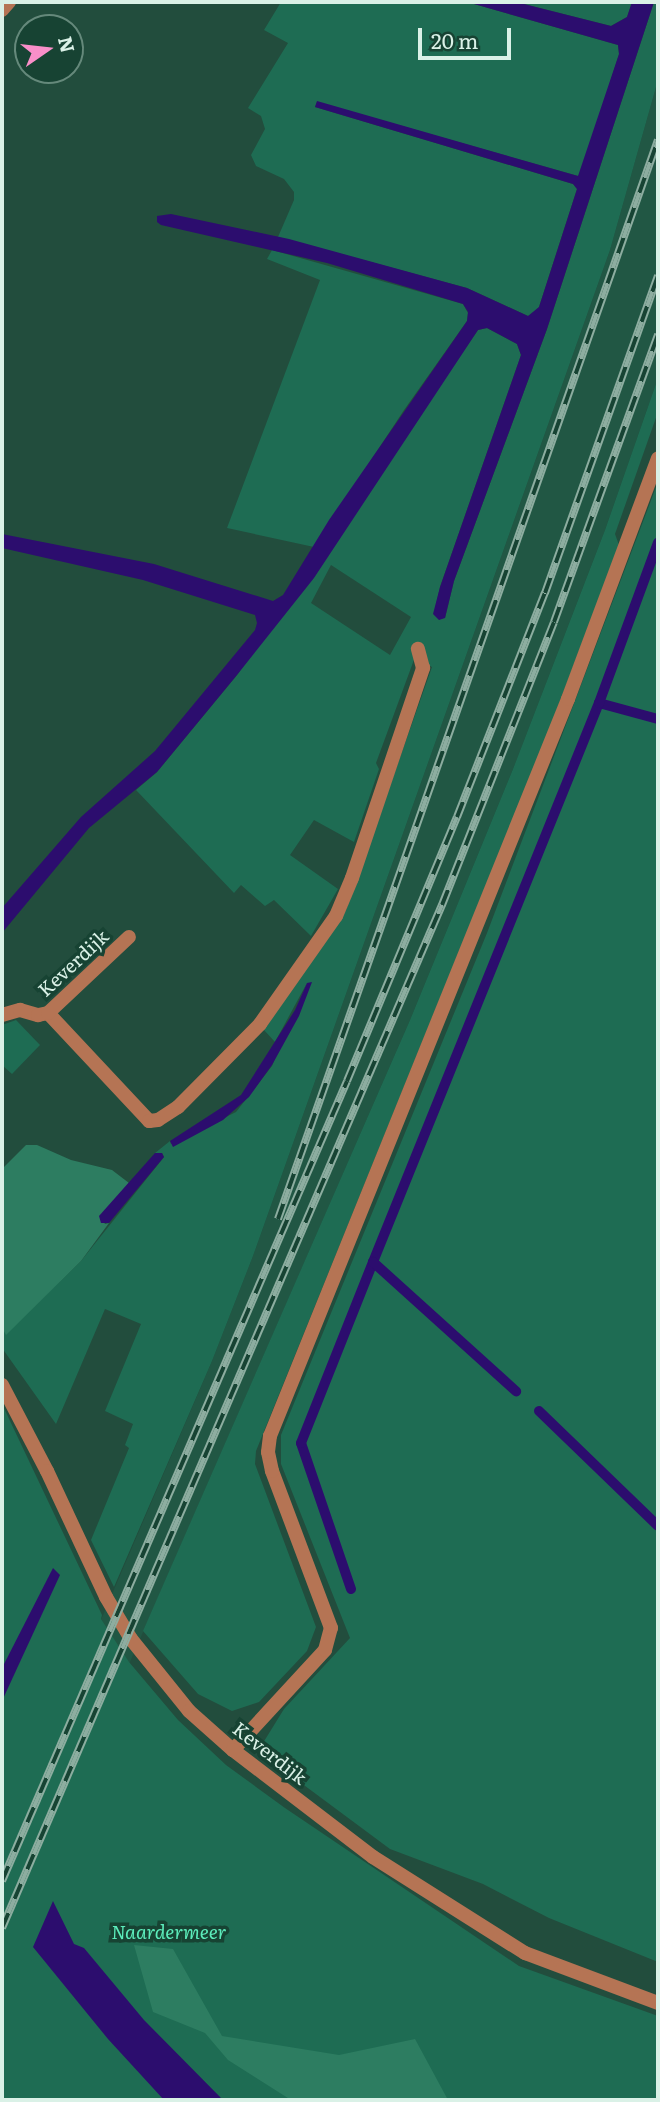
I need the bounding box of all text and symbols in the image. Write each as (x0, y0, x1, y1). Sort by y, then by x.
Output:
north arrow (14, 14, 84, 84)
scale bar (422, 14, 515, 58)
text: 20 m (431, 24, 478, 55)
text: N (52, 33, 83, 56)
street label: Keverdijk (33, 925, 113, 1001)
street label: Keverdijk (228, 1717, 312, 1789)
park label: Naardermeer (111, 1921, 227, 1943)

